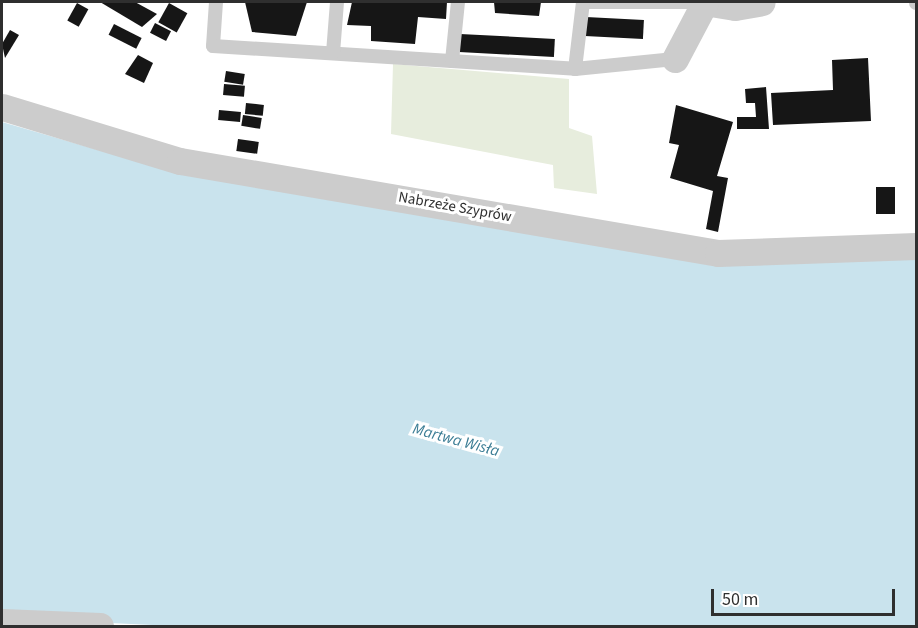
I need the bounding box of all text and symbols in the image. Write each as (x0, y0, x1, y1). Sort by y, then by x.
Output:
street label: Nabrzeże Szyprów (397, 188, 513, 226)
water label: Martwa Wisła (411, 419, 501, 461)
scale bar (714, 577, 898, 615)
text: 50 m (722, 587, 758, 612)

